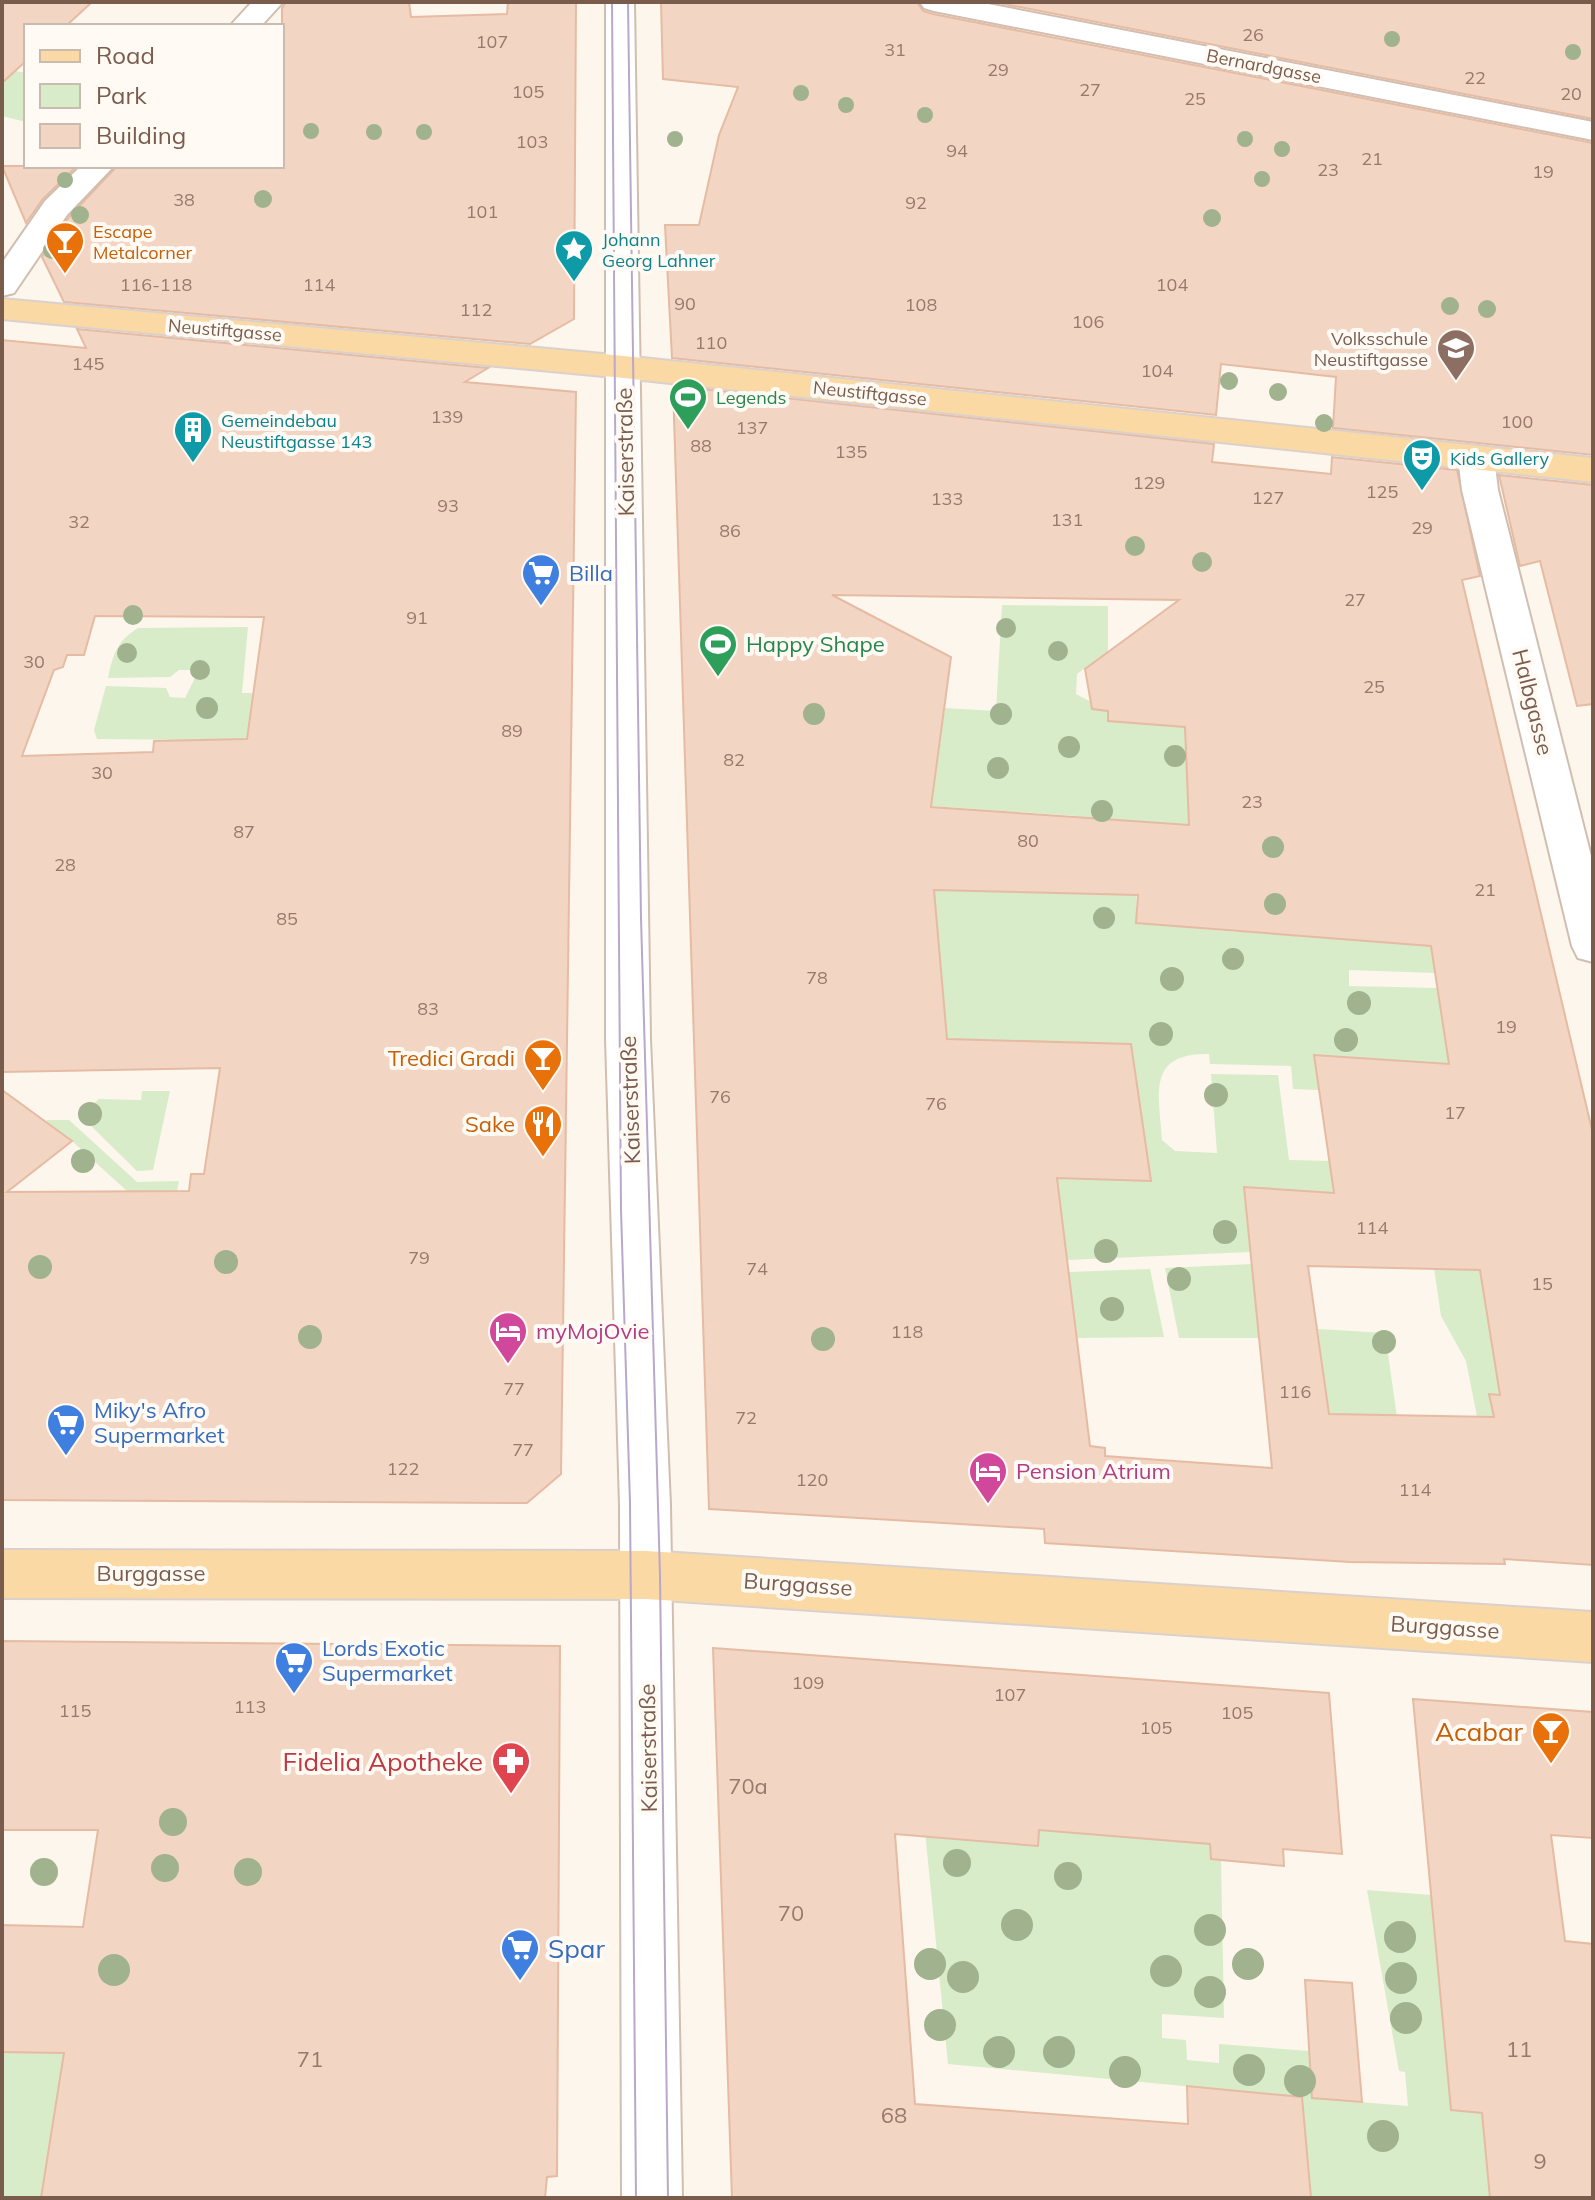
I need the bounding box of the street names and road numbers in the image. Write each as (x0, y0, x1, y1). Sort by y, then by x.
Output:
street label: Bernardgasse (1205, 44, 1323, 88)
street label: Neustiftgasse (167, 314, 283, 346)
street label: Neustiftgasse (812, 376, 928, 410)
street label: Kaiserstraße (610, 387, 640, 517)
street label: Halbgasse (1506, 646, 1560, 758)
street label: Kaiserstraße (614, 1035, 646, 1165)
street label: Burggasse (96, 1559, 206, 1587)
street label: Burggasse (743, 1566, 853, 1602)
street label: Burggasse (1390, 1609, 1500, 1645)
street label: Kaiserstraße (633, 1683, 663, 1813)

